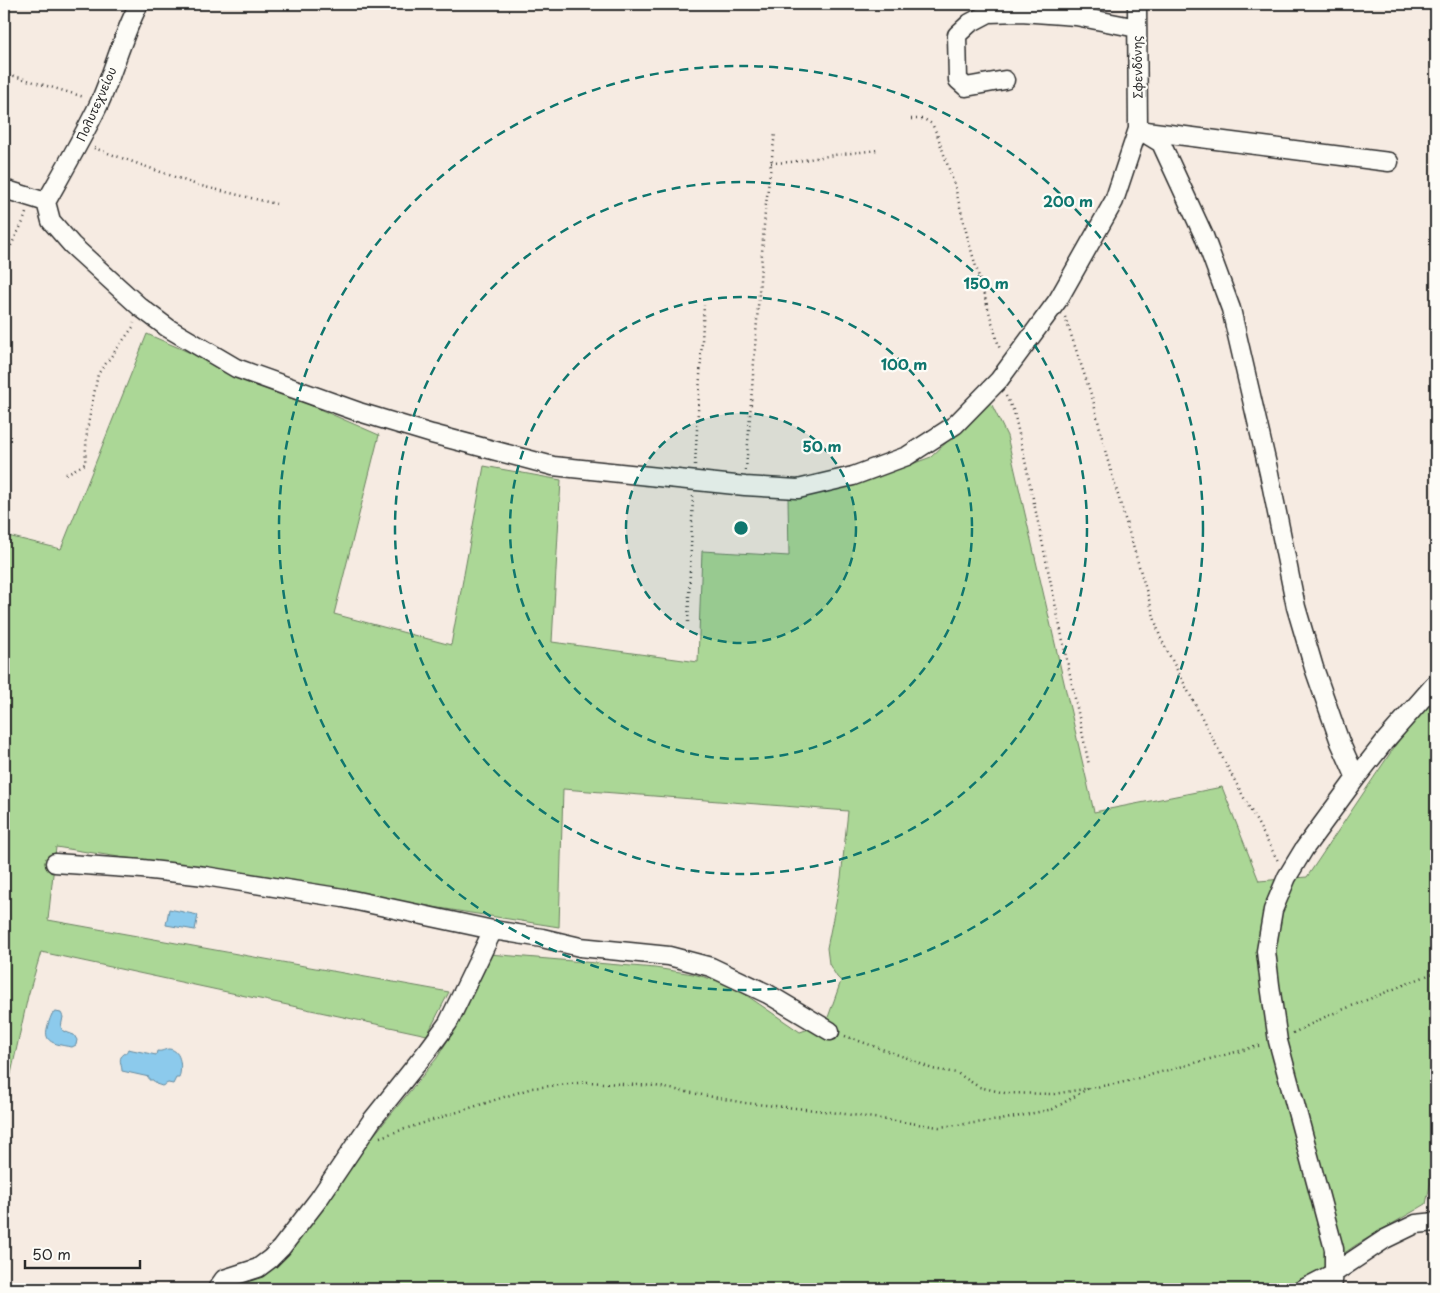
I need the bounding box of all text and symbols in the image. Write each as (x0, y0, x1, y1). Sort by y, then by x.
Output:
street label: Σφενδόνης (1127, 35, 1147, 99)
street label: Πολυτεχνείου (72, 64, 121, 144)
text: 200 m (1043, 189, 1093, 212)
text: 150 m (963, 271, 1009, 294)
text: 100 m (881, 352, 927, 375)
text: 50 m (803, 434, 841, 457)
centre of rings (732, 519, 750, 537)
scale bar (25, 1238, 140, 1270)
text: 50 m (32, 1242, 71, 1265)

